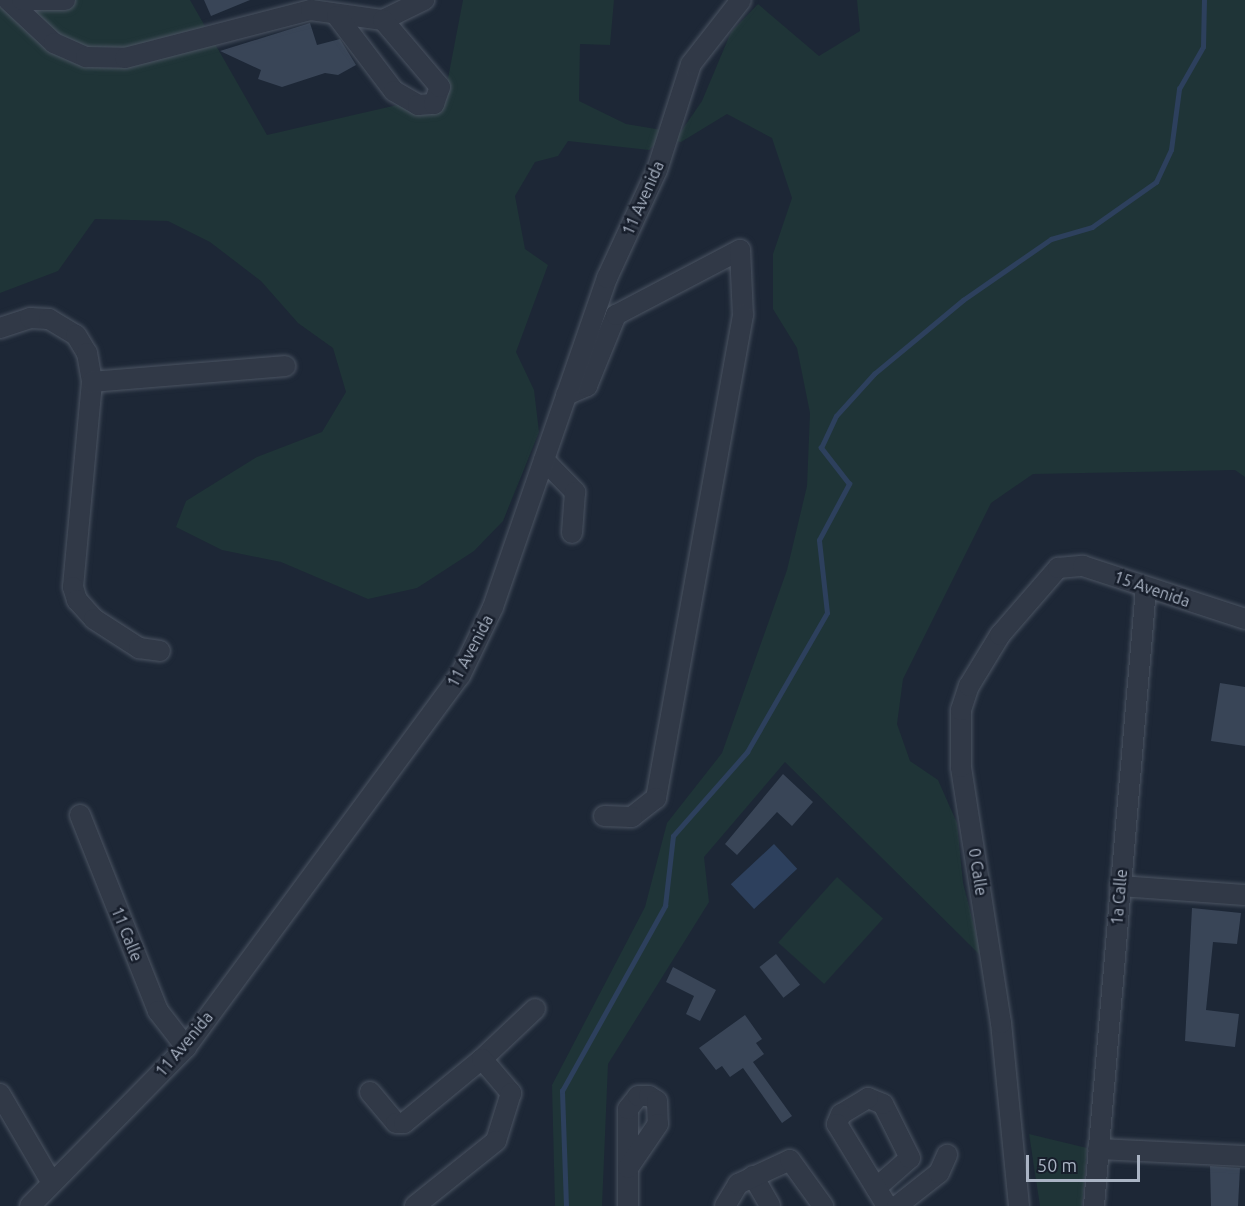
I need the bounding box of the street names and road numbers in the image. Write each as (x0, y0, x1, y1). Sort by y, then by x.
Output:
street label: 11 Avenida (618, 158, 668, 238)
street label: 15 Avenida (1111, 567, 1193, 611)
street label: 11 Avenida (443, 612, 497, 690)
street label: 0 Calle (965, 847, 991, 897)
street label: 1a Calle (1107, 868, 1131, 926)
street label: 11 Calle (107, 904, 147, 964)
street label: 11 Avenida (151, 1008, 217, 1080)

